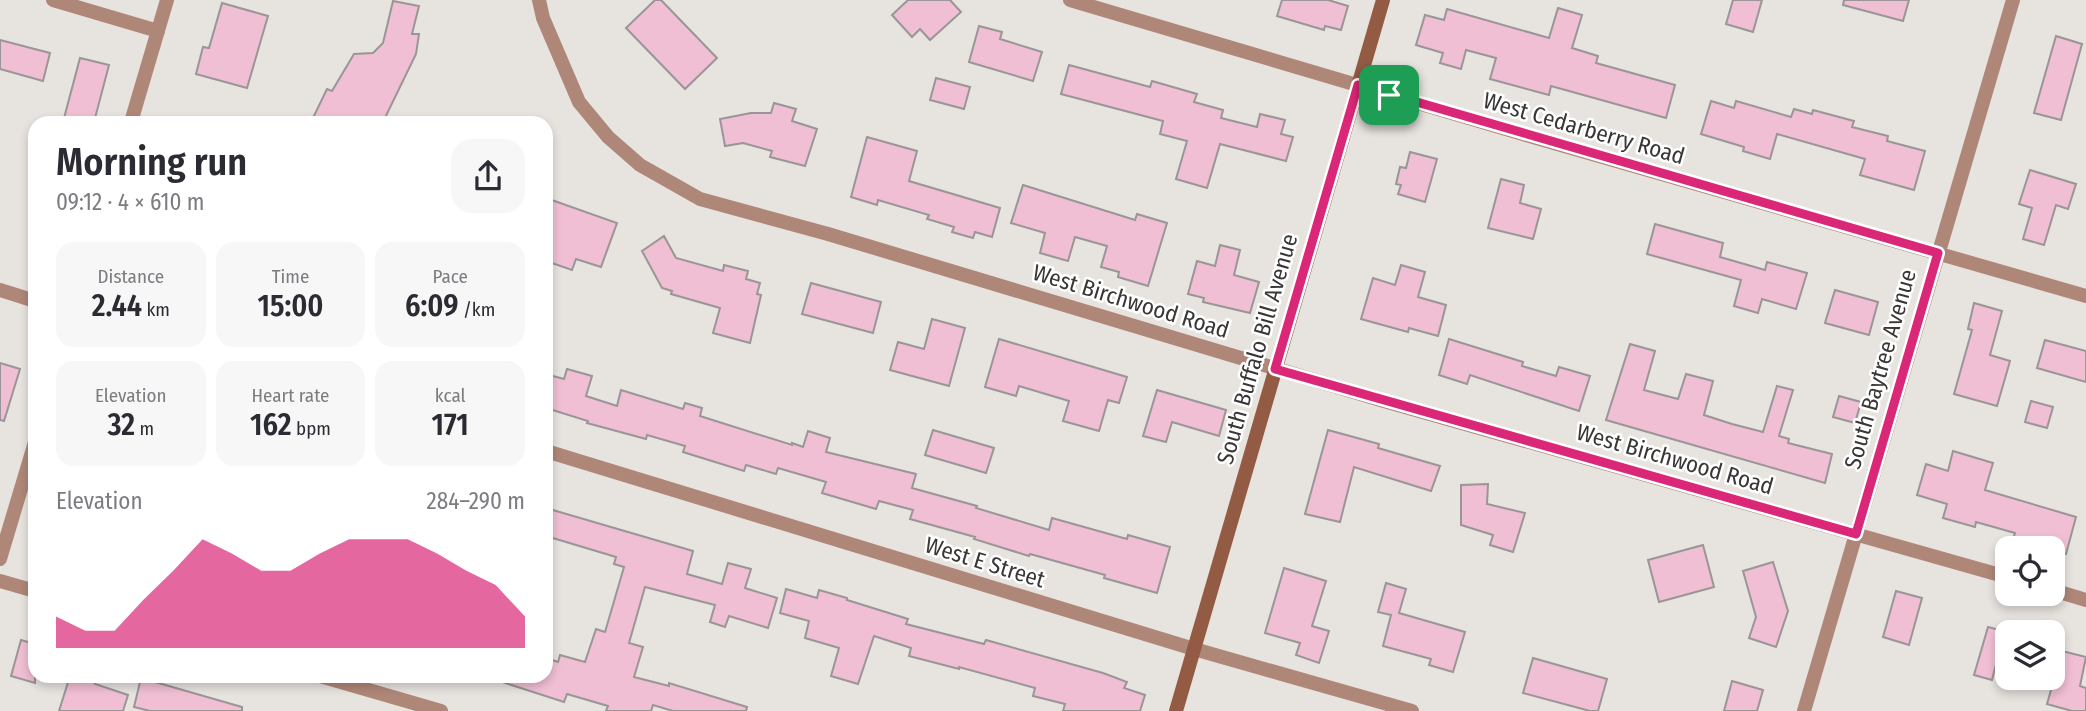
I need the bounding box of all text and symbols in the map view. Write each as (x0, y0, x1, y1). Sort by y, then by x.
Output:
pin (1359, 65, 1419, 125)
icon: arrive (1370, 76, 1408, 114)
street label: West Cedarberry Road (1480, 86, 1688, 170)
text: Morning run (56, 139, 247, 185)
button: share (451, 139, 525, 213)
text: 09:12 · 4 × 610 m (56, 188, 205, 216)
street label: South Buffalo Bill Avenue (1211, 231, 1303, 467)
street label: West Birchwood Road (1030, 258, 1232, 344)
text: Distance (98, 265, 164, 288)
text: Time (272, 265, 309, 288)
text: Pace (432, 265, 468, 288)
street label: South Baytree Avenue (1838, 266, 1922, 472)
text: 2.44 (92, 288, 142, 324)
text: 15:00 (257, 288, 324, 324)
text: 6:09 (405, 288, 458, 324)
text: km (142, 298, 170, 321)
text: /km (458, 298, 495, 321)
text: Elevation (95, 384, 167, 407)
text: Heart rate (251, 384, 330, 407)
text: kcal (435, 384, 466, 407)
text: 32 (108, 407, 135, 443)
text: 162 (250, 407, 292, 443)
text: 171 (432, 407, 469, 443)
text: m (135, 417, 154, 440)
text: bpm (292, 417, 331, 440)
street label: West Birchwood Road (1573, 417, 1777, 501)
text: Elevation (56, 487, 143, 515)
text: 284–290 m (427, 487, 525, 515)
street label: West E Street (922, 531, 1049, 594)
map controls (1995, 536, 2065, 690)
button: locate (1995, 536, 2065, 606)
button: layers (1995, 620, 2065, 690)

